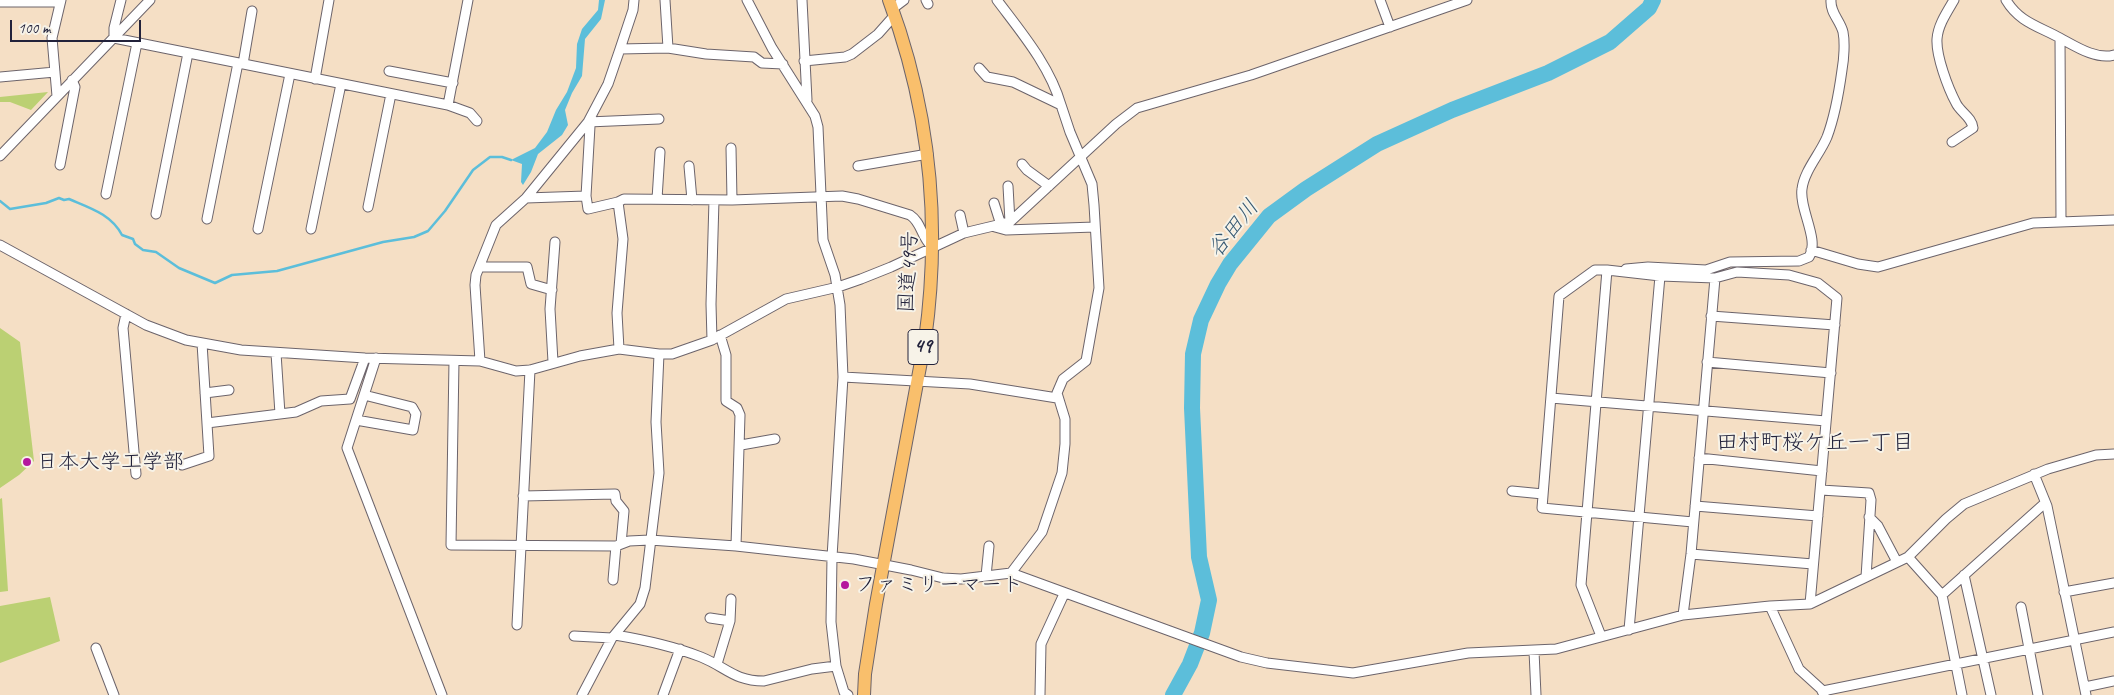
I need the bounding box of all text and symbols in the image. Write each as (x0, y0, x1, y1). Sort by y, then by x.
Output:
scale bar (12, 10, 144, 42)
text: 100 m (18, 19, 50, 38)
water label: 谷田川 (1203, 195, 1265, 263)
street label: 国道49号 (894, 230, 924, 314)
road number: 49 (908, 330, 938, 364)
district label: 田村町桜ケ丘一丁目 (1716, 430, 1914, 456)
place label: 日本大学工学部 (37, 449, 184, 475)
marker: 日本大学工学部 (21, 456, 33, 468)
place label: ファミリーマート (855, 572, 1023, 598)
marker: ファミリーマート (839, 579, 851, 591)

